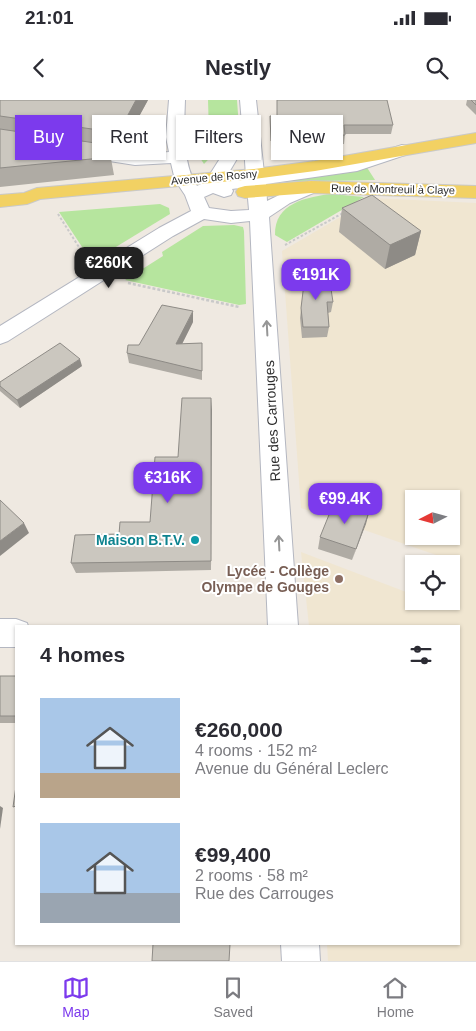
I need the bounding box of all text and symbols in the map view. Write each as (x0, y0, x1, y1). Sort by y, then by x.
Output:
text: 21:01 (25, 7, 74, 28)
icon: back (25, 54, 53, 82)
icon: search (423, 54, 451, 82)
text: Nestly (205, 55, 271, 80)
chip: Buy (15, 115, 82, 160)
chip: Rent (92, 115, 166, 160)
chip: Filters (176, 115, 261, 160)
chip: New (271, 115, 343, 160)
street label: Avenue de Rosny (170, 167, 258, 187)
street label: Rue de Montreuil à Claye (331, 182, 455, 196)
pin: €260K (74, 246, 144, 289)
text: €260K (85, 254, 133, 271)
pin: €191K (281, 258, 351, 301)
text: €191K (292, 266, 340, 283)
one-way arrow (262, 320, 271, 336)
street label: Rue des Carrouges (261, 360, 283, 482)
pin: €316K (133, 462, 203, 504)
text: €316K (144, 469, 192, 486)
pin: €99.4K (304, 482, 386, 525)
text: €99.4K (319, 490, 371, 507)
north arrow (405, 490, 460, 545)
map controls (405, 490, 460, 610)
place label: Maison B.T.V. (96, 532, 185, 548)
marker: Maison B.T.V. (189, 534, 201, 546)
one-way arrow (274, 535, 283, 551)
button: locate (405, 555, 460, 610)
place label: Lycée - Collège Olympe de Gouges (201, 563, 329, 595)
marker: Lycée - Collège Olympe de Gouges (333, 573, 345, 585)
icon: filters (407, 641, 435, 669)
text: 4 homes (40, 643, 125, 666)
icon: home (80, 718, 140, 778)
text: €260,000 (195, 718, 283, 741)
text: 4 rooms · 152 m² (195, 742, 317, 759)
text: Avenue du Général Leclerc (195, 760, 389, 777)
icon: home (80, 843, 140, 903)
text: €99,400 (195, 843, 271, 866)
text: 2 rooms · 58 m² (195, 867, 308, 884)
text: Rue des Carrouges (195, 885, 334, 902)
tab: Map (62, 974, 90, 1020)
tab: Saved (213, 974, 253, 1020)
tab: Home (377, 974, 414, 1020)

